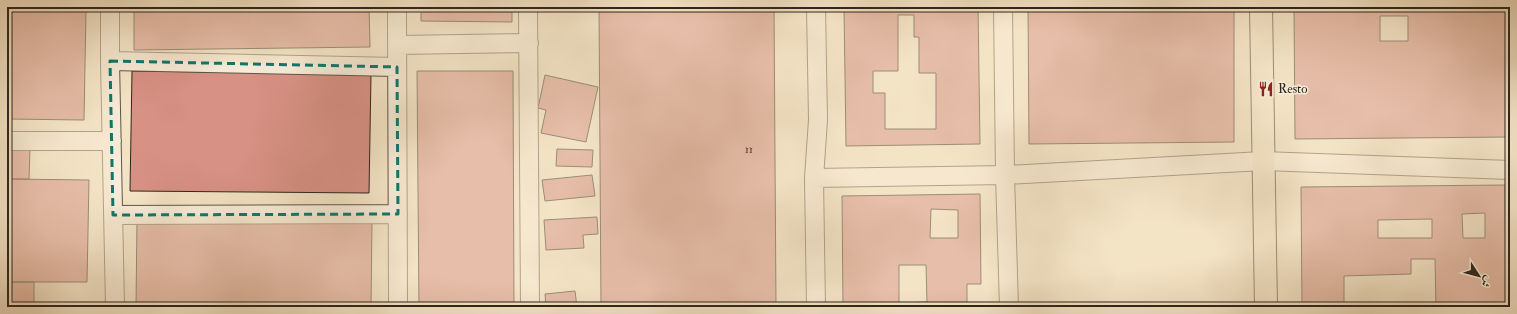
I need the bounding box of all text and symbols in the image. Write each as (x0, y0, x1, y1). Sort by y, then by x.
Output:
restaurant icon: Resto (1257, 80, 1275, 98)
place label: Resto (1278, 81, 1308, 97)
house number: 11 (745, 143, 753, 156)
north arrow (1459, 256, 1499, 296)
text: ش (1478, 273, 1495, 290)

